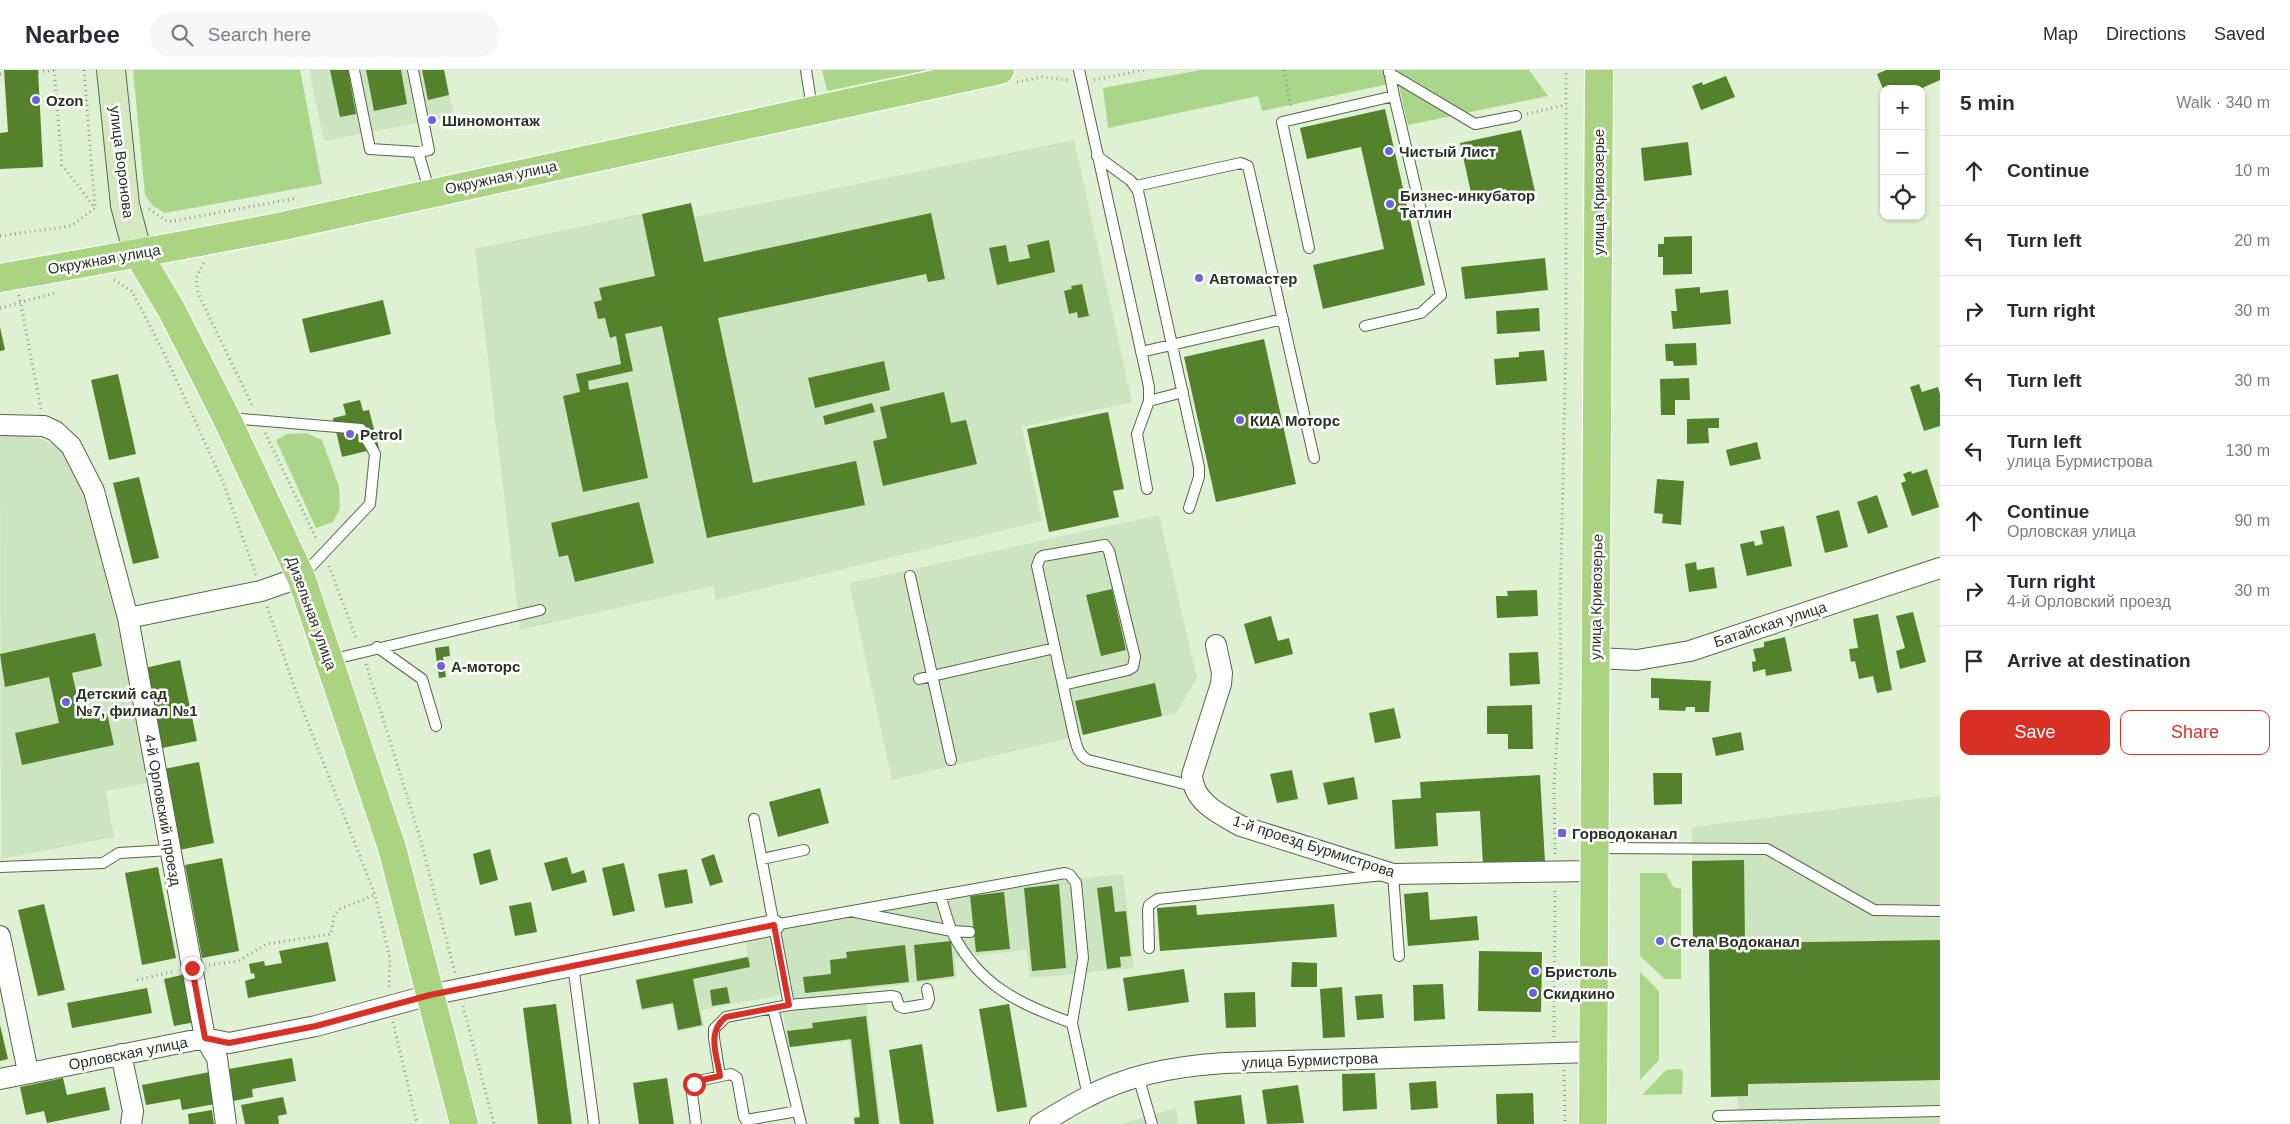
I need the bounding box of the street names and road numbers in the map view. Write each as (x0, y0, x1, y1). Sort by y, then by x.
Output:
street label: улица Воронова (107, 105, 137, 220)
street label: улица Кривозерье (1590, 129, 1607, 255)
street label: Окружная улица (443, 157, 559, 197)
street label: Окружная улица (46, 241, 162, 277)
street label: улица Кривозерье (1586, 534, 1606, 660)
street label: Дизельная улица (284, 554, 341, 673)
street label: Батайская улица (1711, 598, 1829, 650)
street label: 4-й Орловский проезд (141, 733, 185, 887)
street label: 1-й проезд Бурмистрова (1231, 812, 1398, 880)
street label: Орловская улица (67, 1033, 190, 1073)
street label: улица Бурмистрова (1242, 1049, 1379, 1071)

